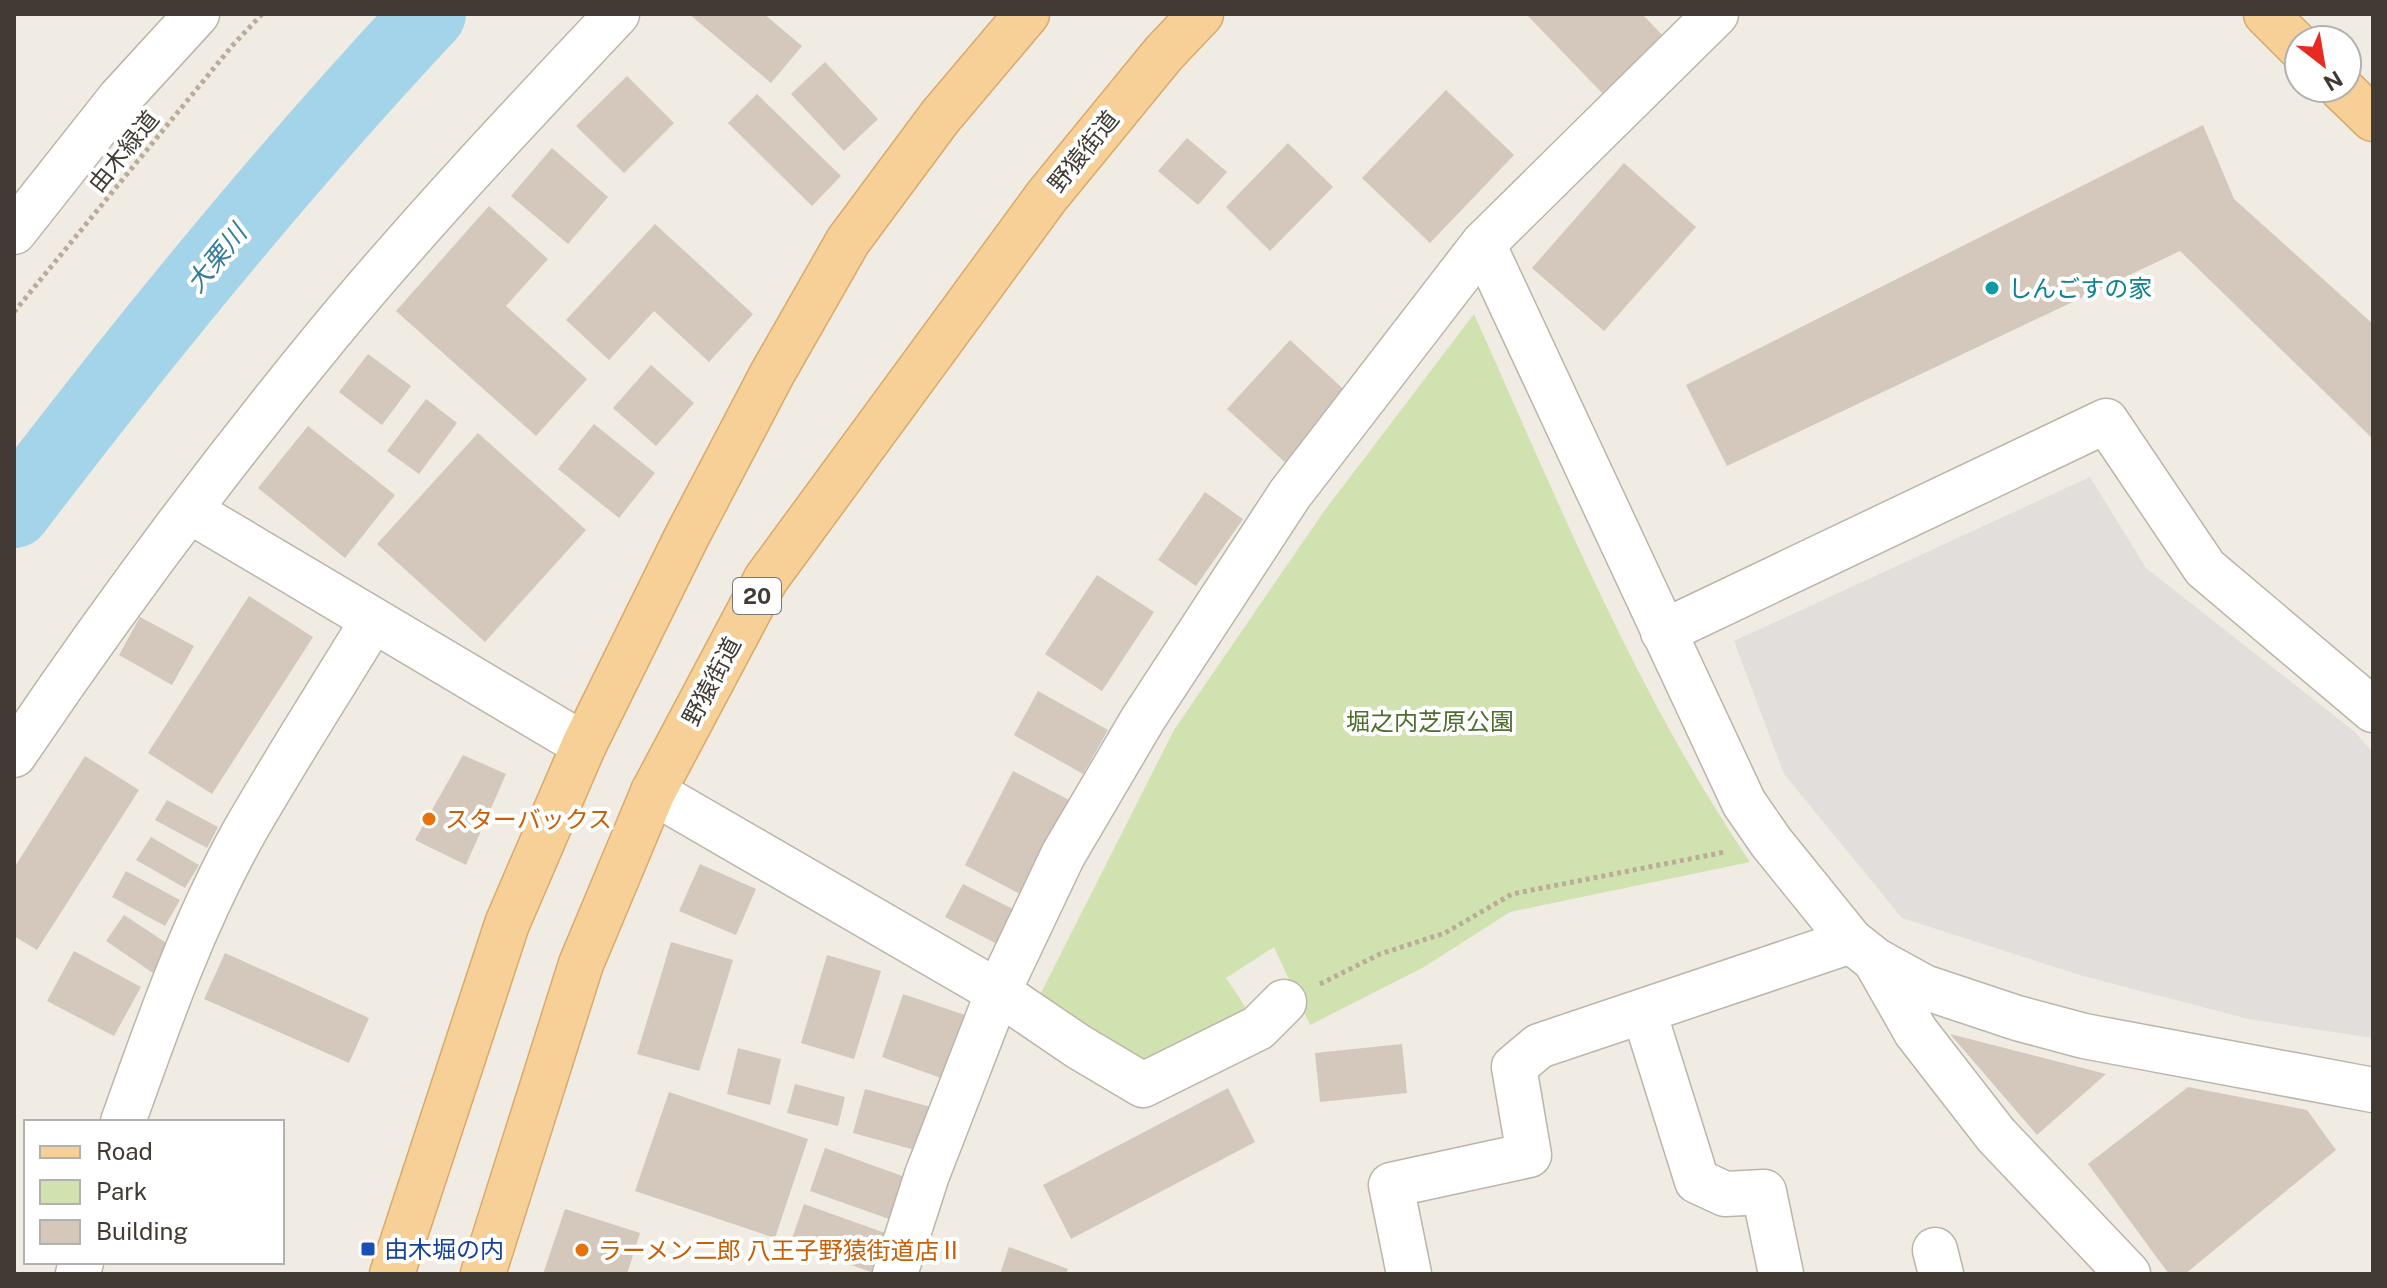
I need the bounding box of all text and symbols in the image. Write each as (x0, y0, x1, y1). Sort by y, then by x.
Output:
north arrow (2283, 24, 2363, 104)
text: N (2319, 66, 2347, 97)
street label: 由木緑道 (82, 105, 164, 197)
street label: 野猿街道 (1042, 105, 1124, 197)
water label: 大栗川 (179, 216, 254, 298)
place label: しんごすの家 (2008, 274, 2152, 302)
marker: しんごすの家 (1983, 279, 2001, 297)
road number: 20 (733, 578, 781, 614)
street label: 野猿街道 (676, 632, 746, 730)
park label: 堀之内芝原公園 (1346, 707, 1514, 735)
place label: スターバックス (445, 805, 612, 833)
marker: スターバックス (420, 810, 438, 828)
legend (24, 1120, 284, 1264)
text: Road (96, 1137, 153, 1165)
text: Park (96, 1177, 147, 1205)
text: Building (96, 1217, 188, 1245)
place label: 由木堀の内 (384, 1235, 504, 1263)
place label: ラーメン二郎 八王子野猿街道店Ⅱ (598, 1236, 963, 1264)
marker: 由木堀の内 (359, 1240, 377, 1258)
marker: ラーメン二郎 八王子野猿街道店Ⅱ (573, 1241, 591, 1259)

